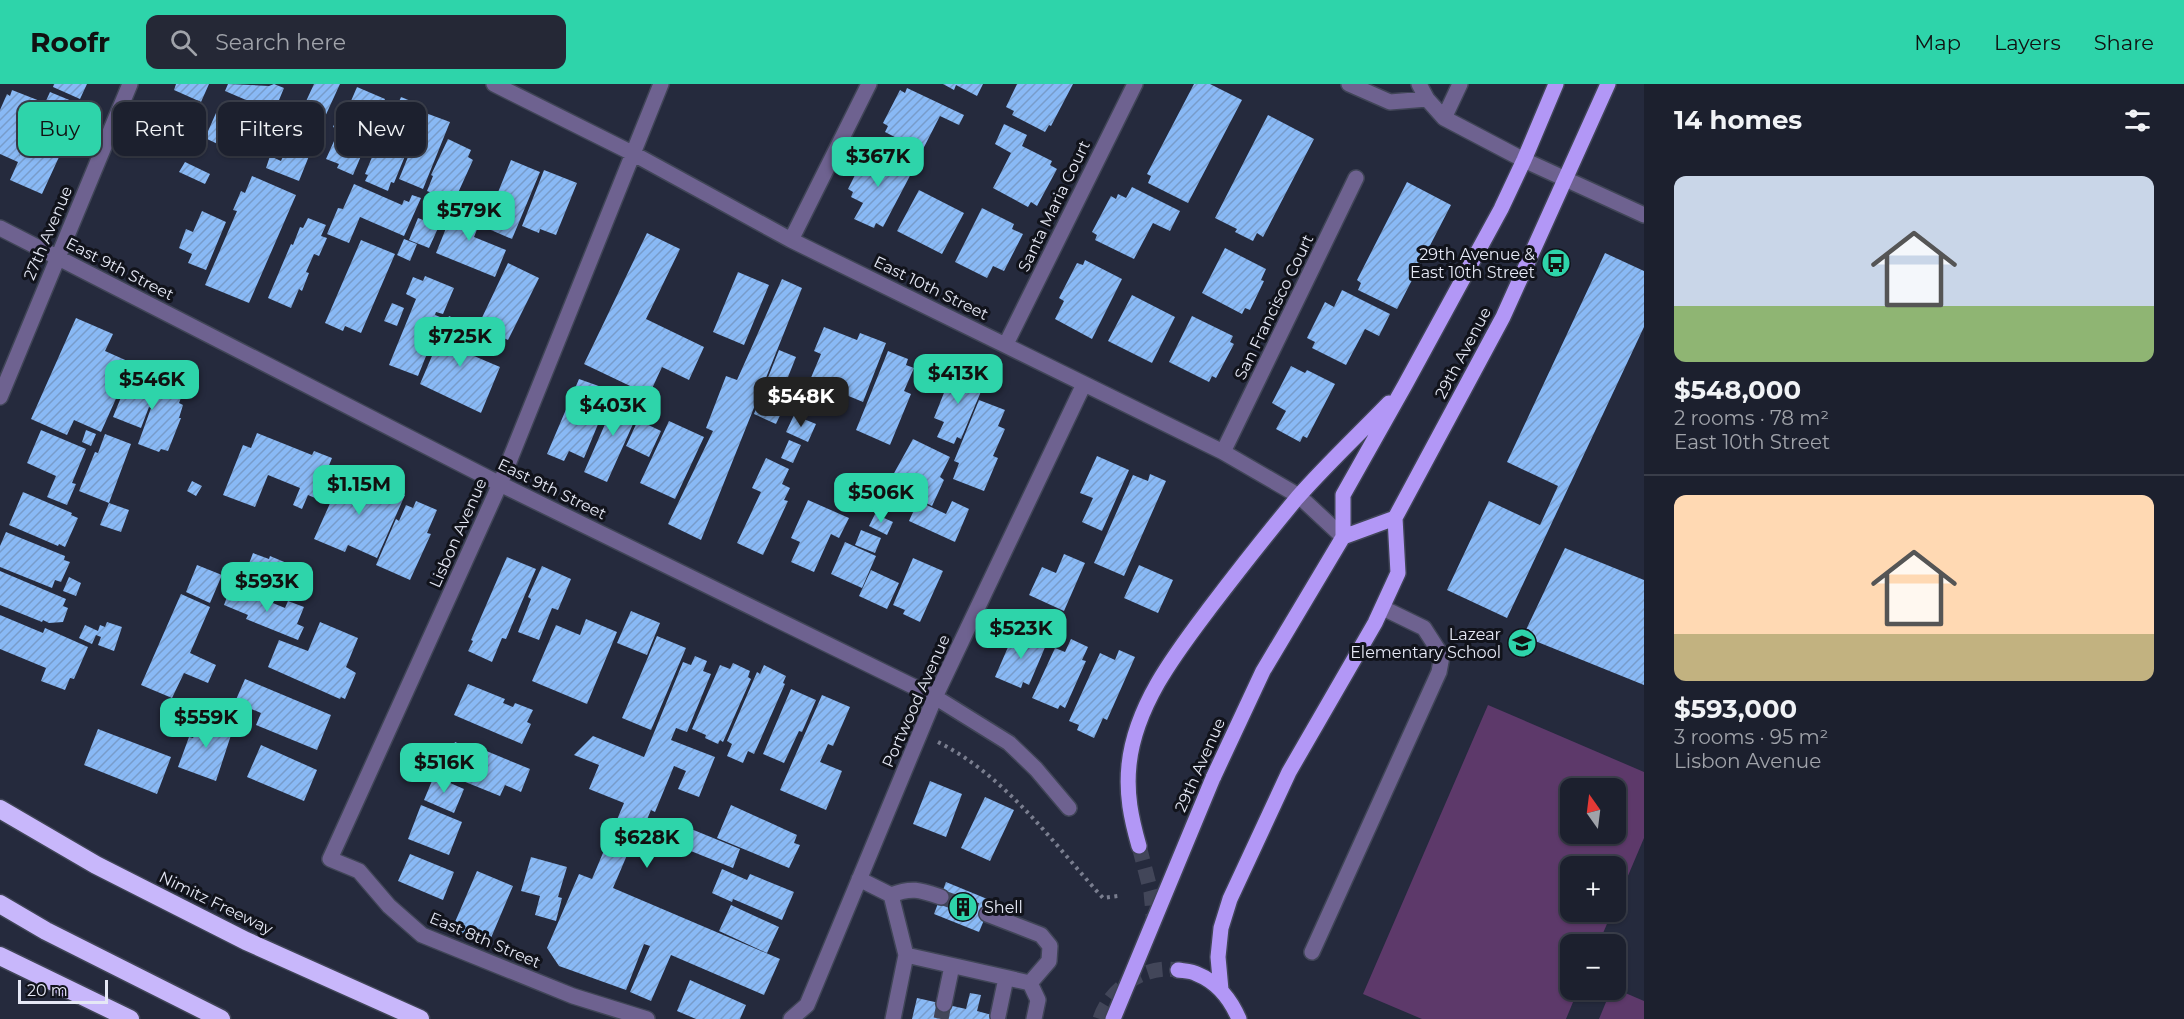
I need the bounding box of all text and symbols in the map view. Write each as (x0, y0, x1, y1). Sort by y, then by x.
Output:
search box (146, 15, 566, 69)
text: Roofr (30, 25, 110, 59)
icon: search (167, 26, 200, 59)
text: Search here (215, 29, 346, 56)
text: Map (1914, 30, 1961, 55)
text: Layers (1994, 30, 2061, 55)
text: Share (2094, 30, 2154, 55)
chip: Buy (18, 102, 101, 156)
chip: Rent (113, 102, 206, 156)
chip: Filters (218, 102, 324, 156)
chip: New (336, 102, 426, 156)
text: 14 homes (1674, 104, 1802, 136)
icon: filters (2121, 104, 2154, 137)
pin: $367K (836, 137, 920, 188)
street label: Santa Maria Court (1014, 137, 1094, 275)
text: $367K (846, 144, 910, 168)
street label: 27th Avenue (20, 183, 76, 283)
pin: $579K (427, 191, 511, 242)
text: $579K (437, 198, 501, 222)
icon: home (1860, 215, 1968, 323)
street label: San Francisco Court (1231, 231, 1318, 383)
street label: East 9th Street (63, 234, 177, 305)
place label: 29th Avenue & East 10th Street (1410, 245, 1536, 282)
bus stop icon: 29th Avenue & East 10th Street (1540, 247, 1572, 279)
street label: East 10th Street (871, 252, 992, 324)
street label: 29th Avenue (1431, 304, 1495, 402)
pin: $725K (418, 317, 502, 368)
text: $725K (428, 324, 492, 348)
pin: $413K (916, 354, 1000, 405)
pin: $546K (110, 360, 194, 411)
text: $413K (928, 361, 988, 385)
text: $546K (119, 367, 185, 391)
text: $548,000 (1674, 374, 1801, 406)
pin: $548K (759, 377, 843, 428)
text: $548K (768, 384, 834, 408)
pin: $403K (571, 386, 655, 437)
text: $403K (580, 393, 646, 417)
text: 2 rooms · 78 m² (1674, 406, 1829, 430)
text: East 10th Street (1674, 430, 1830, 454)
street label: East 9th Street (495, 455, 610, 524)
pin: $1.15M (310, 465, 408, 516)
text: $1.15M (327, 472, 391, 496)
pin: $506K (839, 473, 923, 524)
street label: Lisbon Avenue (425, 475, 491, 591)
text: $506K (848, 480, 914, 504)
icon: home (1860, 534, 1968, 642)
pin: $593K (225, 562, 309, 613)
text: $593K (235, 569, 299, 593)
pin: $523K (979, 609, 1063, 660)
text: $523K (990, 616, 1053, 640)
place label: Lazear Elementary School (1350, 625, 1501, 662)
school or university icon: Lazear Elementary School (1506, 627, 1538, 659)
street label: Portwood Avenue (878, 632, 954, 770)
text: $593,000 (1674, 693, 1797, 725)
pin: $559K (164, 698, 248, 749)
text: $559K (174, 705, 238, 729)
street label: 29th Avenue (1171, 715, 1229, 815)
text: 3 rooms · 95 m² (1674, 725, 1828, 749)
pin: $516K (402, 743, 486, 794)
text: Lisbon Avenue (1674, 749, 1821, 773)
text: $516K (414, 750, 474, 774)
north arrow (1560, 778, 1626, 844)
map controls (1560, 778, 1626, 1000)
pin: $628K (605, 818, 689, 869)
text: $628K (614, 825, 680, 849)
button: + (1560, 856, 1626, 922)
street label: Nimitz Freeway (156, 867, 276, 939)
building icon: Shell (947, 891, 979, 923)
place label: Shell (984, 898, 1023, 917)
street label: East 8th Street (427, 908, 544, 972)
button: − (1560, 934, 1626, 1000)
scale bar (18, 977, 108, 1004)
text: 20 m (27, 981, 68, 1000)

